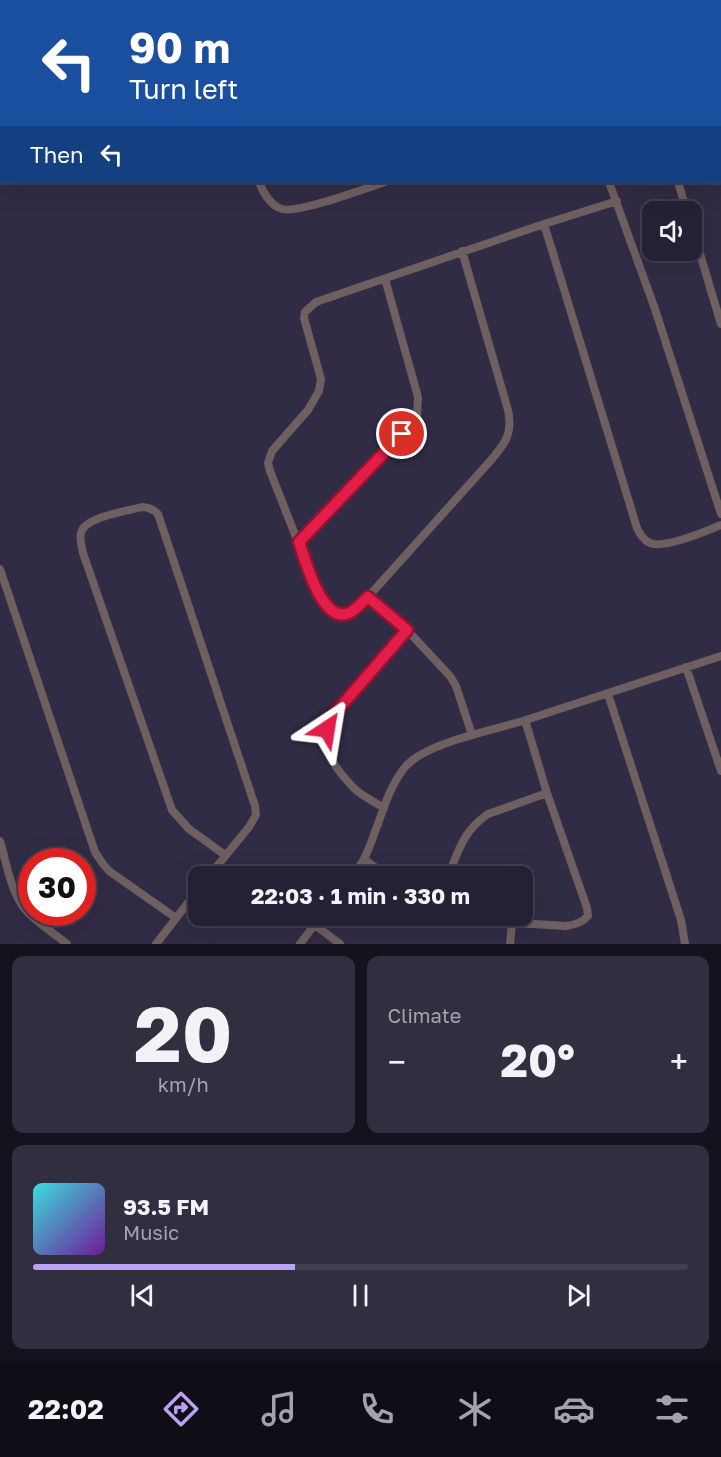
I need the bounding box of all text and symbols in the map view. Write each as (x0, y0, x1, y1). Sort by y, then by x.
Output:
text: 90 m (129, 22, 230, 72)
icon: left (30, 24, 108, 102)
text: Turn left (129, 73, 238, 105)
icon: left (95, 138, 128, 171)
text: Then (30, 141, 83, 168)
map controls (642, 201, 702, 261)
button: sound (642, 201, 702, 261)
pin (376, 408, 427, 459)
icon: arrive (385, 417, 418, 450)
position arrow (295, 697, 359, 761)
speed limit sign: 30 (18, 848, 96, 926)
text: 22:03 · 1 min · 330 m (251, 882, 470, 909)
text: 20 (134, 986, 232, 1079)
text: Climate (388, 1003, 461, 1027)
text: 20° (501, 1033, 575, 1087)
text: − (388, 1042, 406, 1081)
text: + (670, 1042, 688, 1081)
text: km/h (158, 1072, 209, 1096)
text: 93.5 FM (123, 1193, 209, 1220)
text: Music (123, 1220, 179, 1244)
icon: previous (126, 1279, 159, 1312)
icon: pause (344, 1279, 377, 1312)
icon: next (562, 1279, 595, 1312)
icon: directions (160, 1388, 202, 1430)
icon: music (258, 1388, 300, 1430)
icon: phone (356, 1388, 398, 1430)
icon: climate (454, 1388, 496, 1430)
icon: car (553, 1388, 595, 1430)
icon: filters (651, 1388, 693, 1430)
text: 22:02 (28, 1393, 104, 1425)

